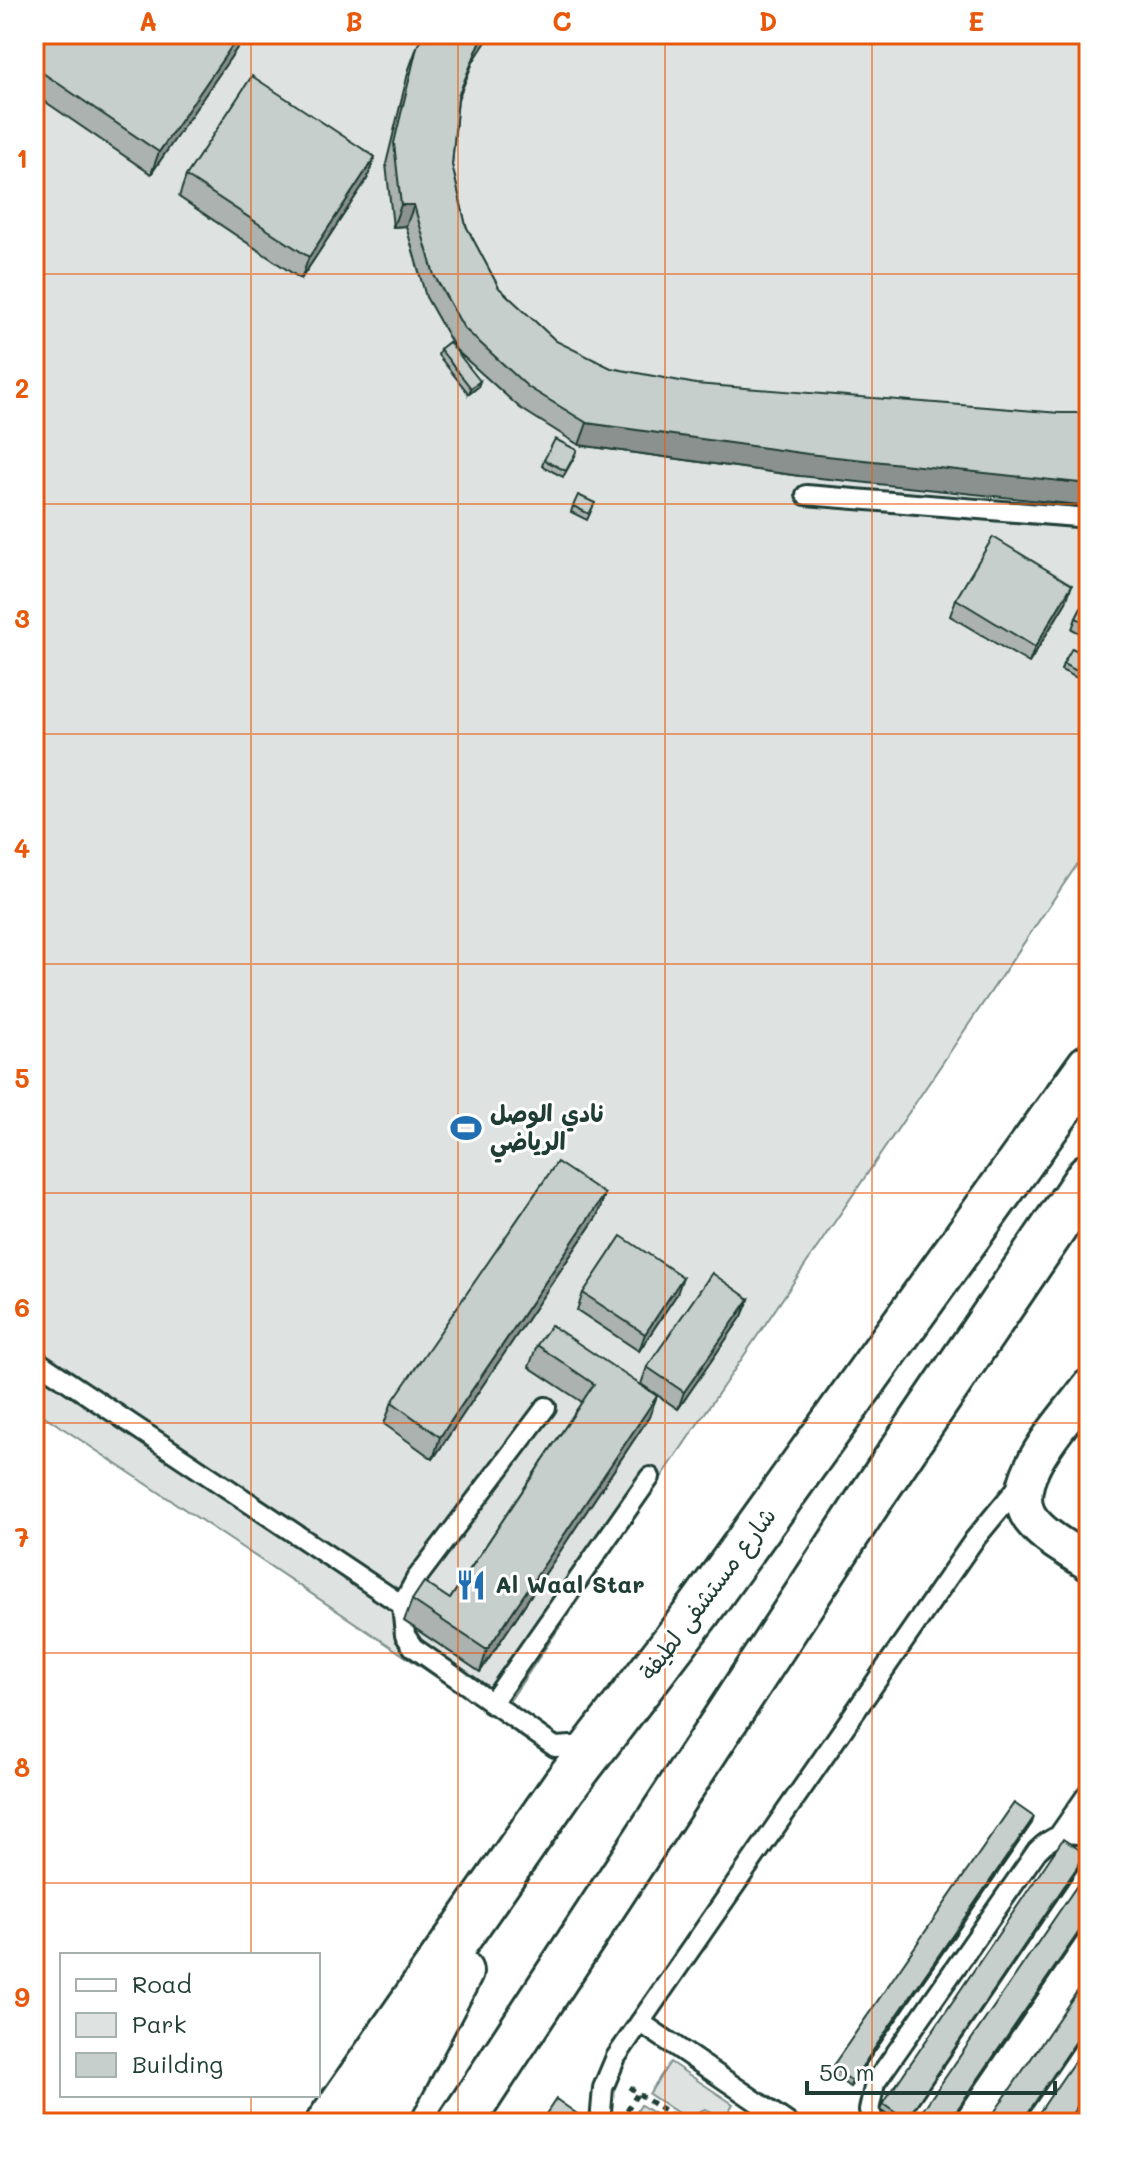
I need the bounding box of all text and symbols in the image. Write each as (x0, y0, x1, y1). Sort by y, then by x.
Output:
text: A (139, 4, 157, 38)
text: B (345, 4, 363, 38)
text: C (552, 4, 572, 38)
text: D (759, 4, 777, 38)
text: E (968, 4, 984, 38)
text: 1 (16, 141, 28, 175)
text: 2 (15, 371, 29, 405)
text: 3 (14, 601, 30, 635)
text: 4 (14, 831, 30, 865)
text: 5 (14, 1061, 30, 1095)
place label: نادي الوصل الرياضي (490, 1097, 604, 1163)
sports icon: نادي الوصل الرياضي (449, 1111, 483, 1145)
text: 6 (14, 1290, 30, 1324)
street label: شارع مستشفى لطيفة (632, 1500, 784, 1688)
text: 7 (15, 1520, 29, 1554)
restaurant icon: Al Waal Star (454, 1568, 488, 1602)
place label: Al Waal Star (495, 1568, 645, 1599)
text: 8 (14, 1750, 30, 1784)
legend (60, 1953, 320, 2097)
text: Road (132, 1968, 192, 1999)
text: 9 (14, 1980, 30, 2014)
text: Park (132, 2008, 186, 2039)
scale bar (807, 2045, 1055, 2095)
text: Building (132, 2048, 223, 2079)
text: 50 m (819, 2056, 875, 2087)

